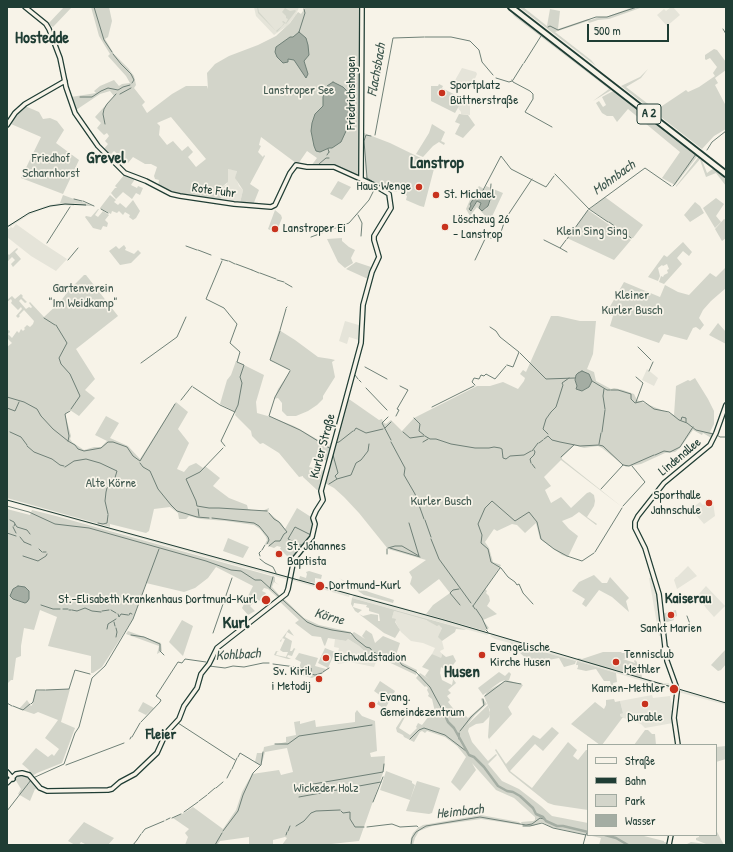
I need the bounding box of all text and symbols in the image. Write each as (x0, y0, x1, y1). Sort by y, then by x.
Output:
scale bar (589, 16, 671, 42)
text: 500 m (594, 22, 621, 39)
district label: Hostedde (15, 28, 69, 48)
water label: Flachsbach (364, 42, 390, 98)
street label: Friedrichshagen (344, 56, 360, 130)
place label: Sportplatz Büttnerstraße (450, 78, 518, 109)
park label: Lanstroper See (264, 83, 334, 99)
marker: Sportplatz Büttnerstraße (437, 88, 447, 98)
road number: A 2 (637, 104, 661, 124)
district label: Grevel (86, 148, 126, 168)
park label: Friedhof Scharnhorst (22, 151, 80, 182)
district label: Lanstrop (410, 153, 464, 173)
water label: Mohnbach (589, 157, 639, 199)
place label: Haus Wenge (357, 179, 411, 195)
street label: Rote Fuhr (191, 180, 237, 202)
marker: Haus Wenge (414, 182, 424, 192)
place label: St. Michael (444, 187, 495, 203)
marker: St. Michael (431, 190, 441, 200)
place label: Löschzug 26 - Lanstrop (453, 212, 509, 243)
place label: Lanstroper Ei (283, 221, 346, 237)
marker: Löschzug 26 - Lanstrop (440, 222, 450, 232)
marker: Lanstroper Ei (270, 224, 280, 234)
park label: Klein Sing Sing (556, 224, 628, 240)
park label: Gartenverein "Im Weidkamp" (49, 281, 117, 312)
park label: Kleiner Kurler Busch (602, 288, 662, 319)
street label: Kurler Straße (307, 412, 339, 480)
street label: Lindenallee (656, 435, 704, 479)
park label: Alte Körne (86, 476, 136, 492)
place label: Sporthalle Jahnschule (650, 488, 701, 519)
park label: Kurler Busch (411, 494, 471, 510)
marker: Sporthalle Jahnschule (704, 498, 714, 508)
place label: St. Johannes Baptista (287, 539, 346, 570)
marker: St. Johannes Baptista (274, 549, 284, 559)
place label: Dortmund-Kurl (329, 578, 401, 594)
marker: Dortmund-Kurl (314, 580, 326, 592)
district label: Kaiserau (665, 590, 711, 608)
place label: St.-Elisabeth Krankenhaus Dortmund-Kurl (58, 592, 257, 608)
marker: St.-Elisabeth Krankenhaus Dortmund-Kurl (260, 594, 272, 606)
water label: Körne (312, 605, 346, 629)
marker: Sankt Marien (666, 610, 676, 620)
district label: Kurl (223, 613, 249, 633)
place label: Sankt Marien (640, 621, 702, 637)
place label: Evangelische Kirche Husen (490, 640, 551, 671)
water label: Kohlbach (215, 645, 261, 665)
place label: Tennisclub Methler (624, 647, 674, 678)
place label: Eichwaldstadion (334, 650, 406, 666)
marker: Evangelische Kirche Husen (477, 650, 487, 660)
marker: Eichwaldstadion (321, 653, 331, 663)
marker: Tennisclub Methler (611, 657, 621, 667)
district label: Husen (444, 662, 480, 682)
place label: Sv. Kiril i Metodij (271, 664, 311, 695)
marker: Sv. Kiril i Metodij (314, 674, 324, 684)
place label: Kamen-Methler (591, 681, 665, 697)
marker: Kamen-Methler (668, 683, 680, 695)
place label: Evang. Gemeindezentrum (380, 690, 465, 721)
marker: Durable (640, 699, 650, 709)
marker: Evang. Gemeindezentrum (367, 700, 377, 710)
place label: Durable (627, 710, 663, 726)
district label: Fleier (146, 726, 176, 744)
legend (587, 744, 717, 836)
text: Straße (625, 752, 655, 769)
text: Bahn (625, 772, 646, 789)
park label: Wickeder Holz (293, 781, 359, 797)
text: Park (625, 792, 645, 809)
water label: Heimbach (436, 801, 484, 823)
text: Wasser (625, 812, 656, 829)

